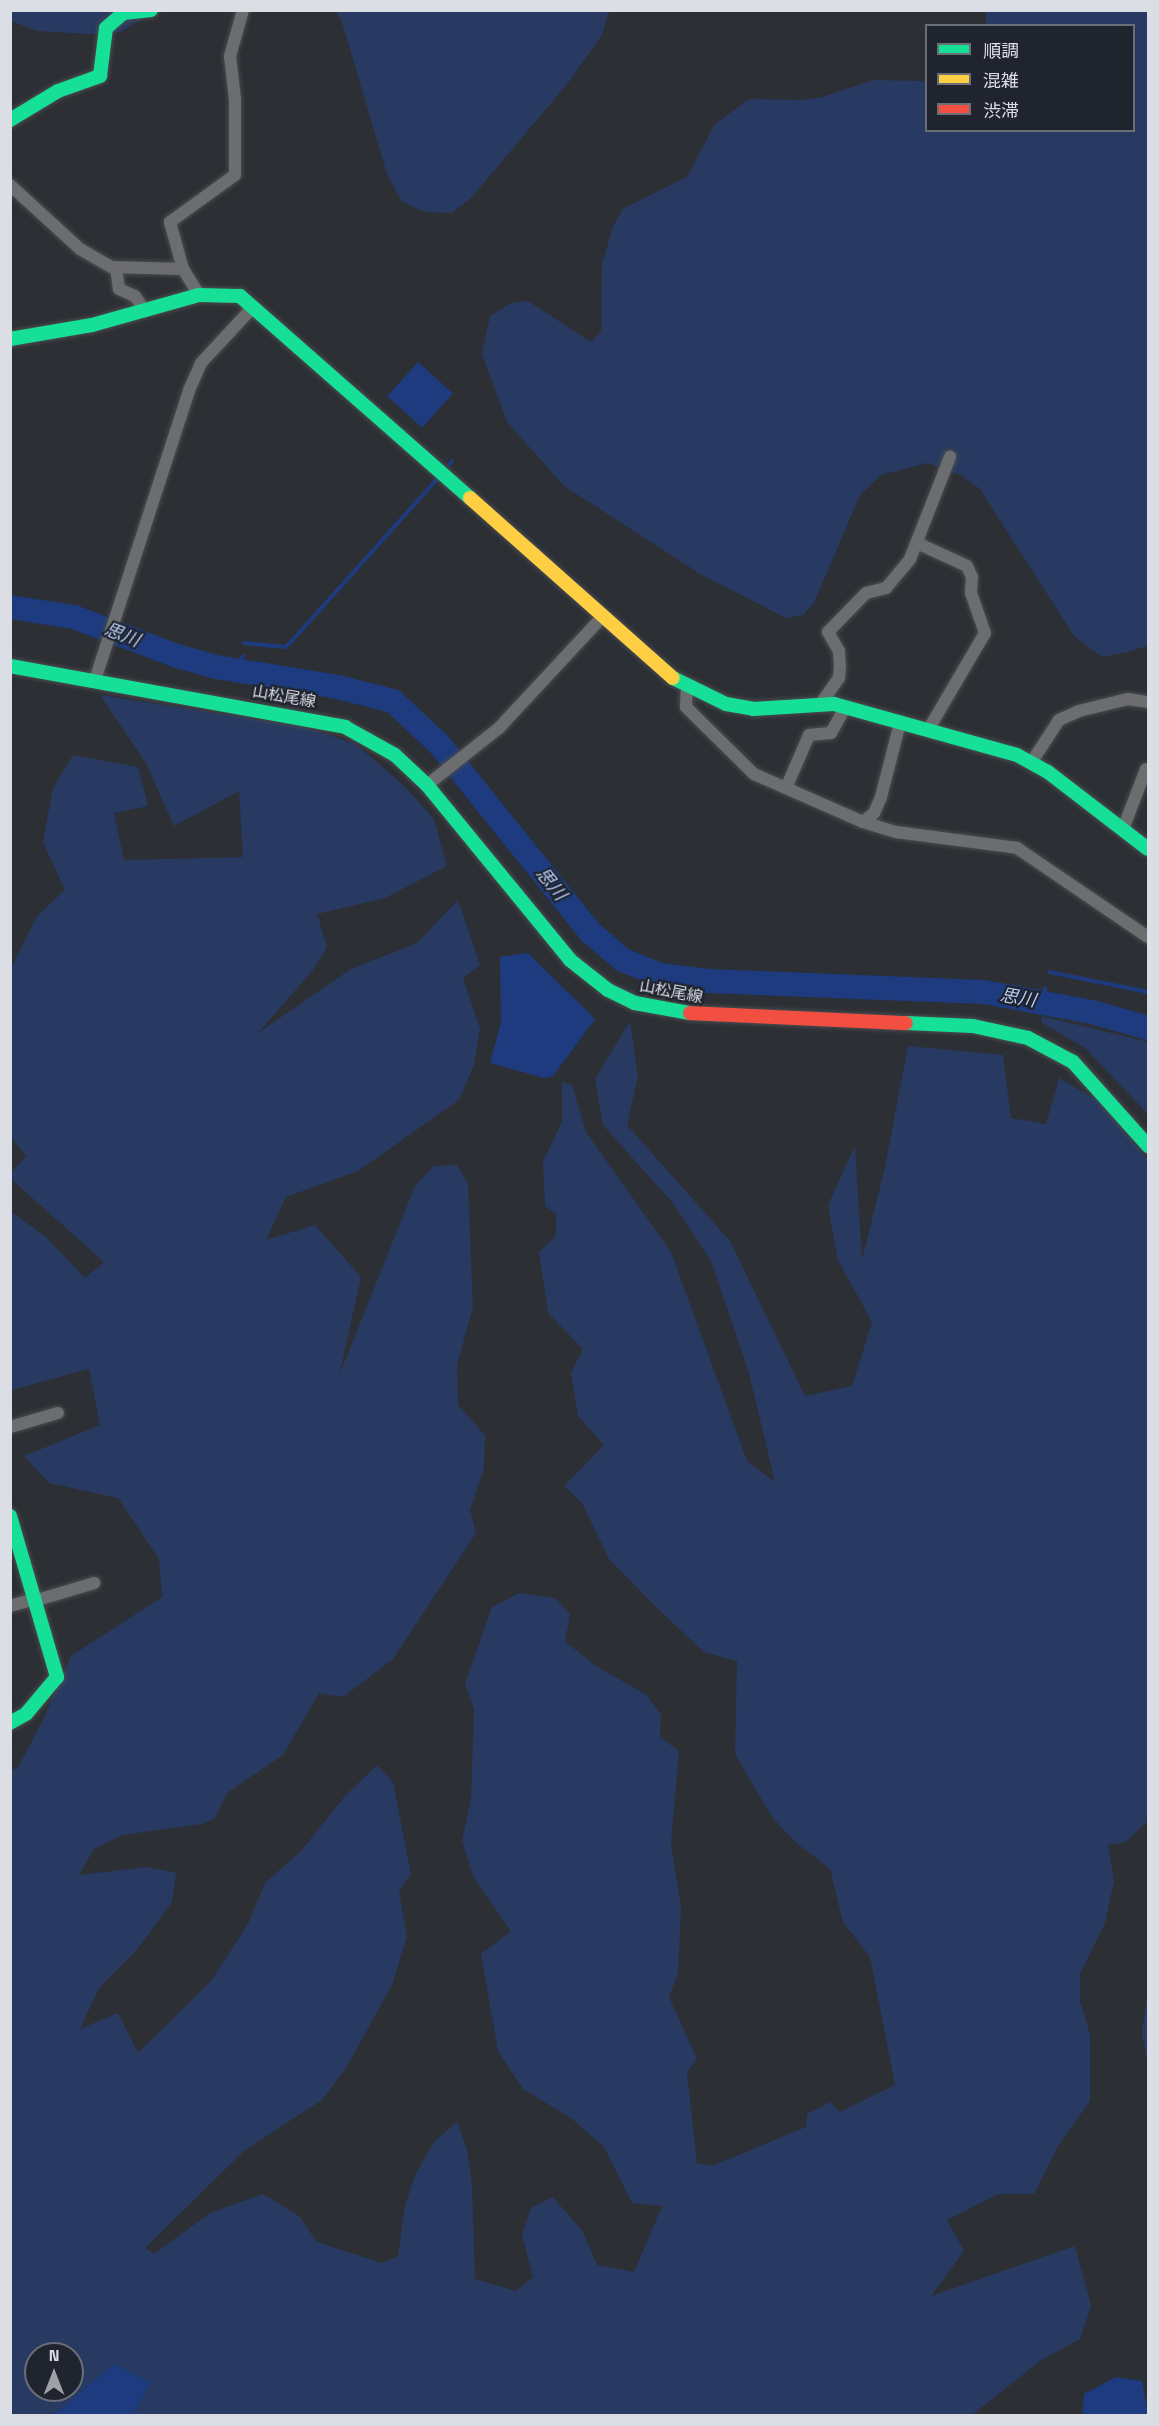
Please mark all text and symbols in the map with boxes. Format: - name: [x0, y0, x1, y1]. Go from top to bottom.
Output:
- legend: [925, 24, 1135, 132]
- text: 順調: [983, 39, 1019, 62]
- text: 混雑: [983, 69, 1019, 92]
- text: 渋滞: [983, 99, 1019, 122]
- water label: 思川: [101, 618, 143, 652]
- street label: 山松尾線: [251, 682, 317, 712]
- water label: 思川: [531, 863, 571, 905]
- street label: 山松尾線: [638, 976, 704, 1008]
- water label: 思川: [998, 984, 1038, 1012]
- north arrow: [24, 2342, 84, 2402]
- text: N: [49, 2345, 59, 2366]

